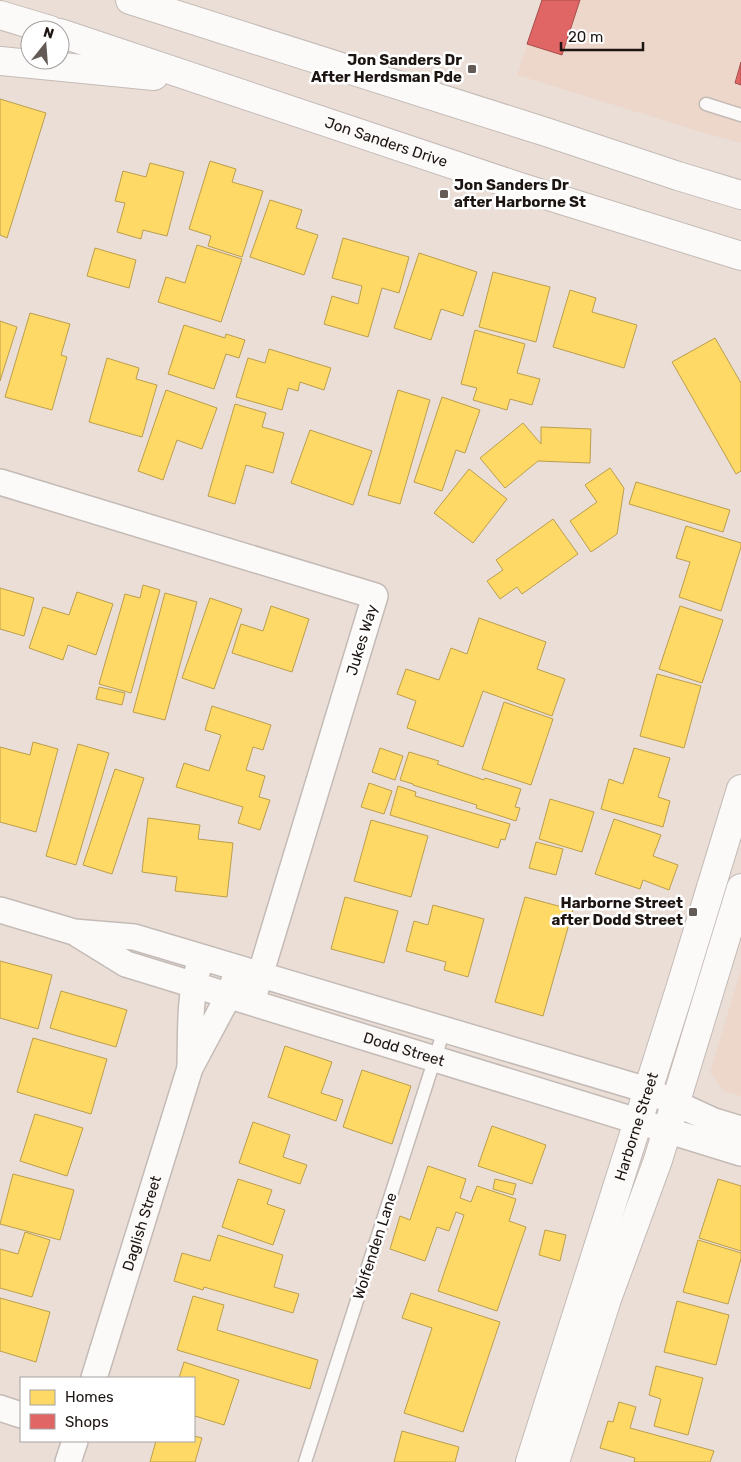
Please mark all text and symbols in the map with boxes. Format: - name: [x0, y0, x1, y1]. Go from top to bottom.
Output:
- north arrow: [20, 20, 70, 70]
- scale bar: [561, 20, 644, 52]
- text: N: [41, 23, 56, 43]
- text: 20 m: [568, 28, 603, 46]
- place label: Jon Sanders Dr After Herdsman Pde: [311, 51, 462, 86]
- marker: Jon Sanders Dr After Herdsman Pde: [466, 63, 478, 75]
- street label: Jon Sanders Drive: [323, 113, 450, 171]
- place label: Jon Sanders Dr after Harborne St: [454, 176, 586, 211]
- marker: Jon Sanders Dr after Harborne St: [438, 188, 450, 200]
- street label: Jukes Way: [343, 602, 381, 678]
- place label: Harborne Street after Dodd Street: [551, 894, 683, 929]
- marker: Harborne Street after Dodd Street: [687, 906, 699, 918]
- street label: Dodd Street: [361, 1028, 447, 1070]
- street label: Harborne Street: [611, 1070, 662, 1183]
- street label: Daglish Street: [119, 1173, 165, 1273]
- street label: Wolfenden Lane: [349, 1190, 401, 1302]
- legend: [20, 1377, 195, 1442]
- text: Homes: [65, 1388, 114, 1406]
- text: Shops: [65, 1413, 109, 1431]

